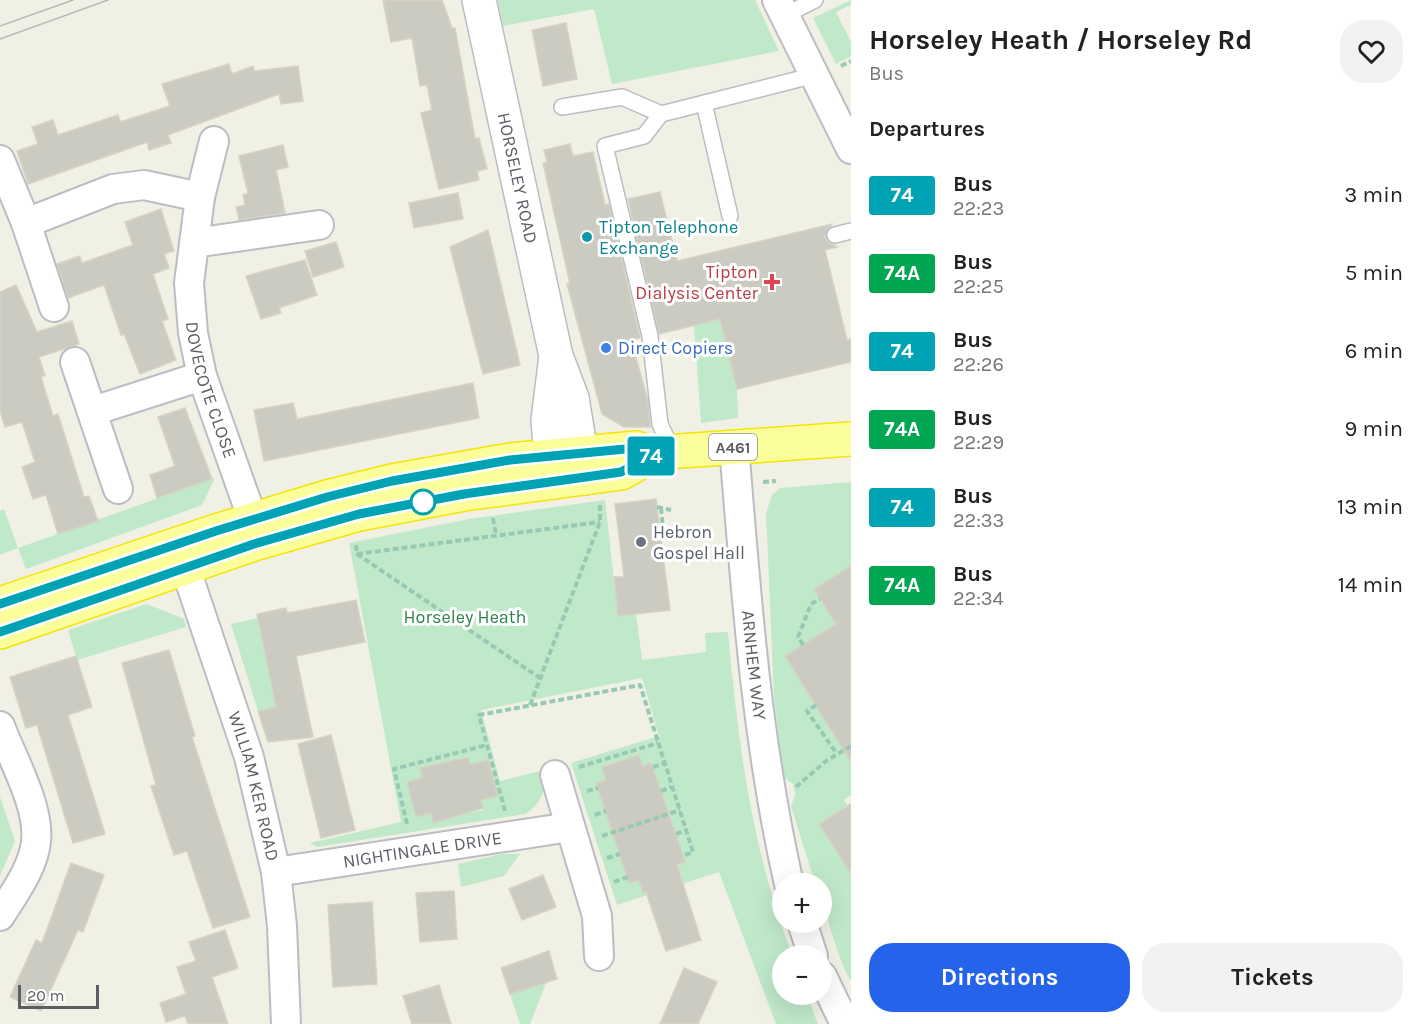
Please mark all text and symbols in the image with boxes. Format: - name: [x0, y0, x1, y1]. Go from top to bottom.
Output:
- button: heart: [1340, 20, 1403, 83]
- text: Horseley Heath / Horseley Rd: [869, 23, 1253, 56]
- text: Bus: [869, 62, 904, 85]
- street label: HORSELEY ROAD: [493, 110, 542, 245]
- text: Departures: [869, 116, 985, 142]
- text: Bus: [953, 171, 993, 197]
- text: 3 min: [1344, 182, 1403, 208]
- text: 74: [891, 183, 913, 207]
- text: 22:23: [953, 197, 1004, 220]
- place label: Tipton Telephone Exchange: [599, 216, 738, 259]
- marker: Tipton Telephone Exchange: [580, 230, 594, 244]
- text: Bus: [953, 249, 993, 275]
- text: 5 min: [1345, 260, 1403, 286]
- place label: Tipton Dialysis Center: [635, 261, 758, 304]
- text: 74A: [884, 261, 920, 285]
- marker: Tipton Dialysis Center: [763, 273, 781, 291]
- text: 22:25: [953, 275, 1004, 298]
- street label: DOVECOTE CLOSE: [181, 321, 241, 461]
- text: Bus: [953, 327, 993, 353]
- place label: Direct Copiers: [618, 337, 733, 359]
- text: 6 min: [1345, 338, 1403, 364]
- text: 74: [891, 339, 913, 363]
- marker: Direct Copiers: [599, 341, 613, 355]
- text: 22:26: [953, 353, 1004, 376]
- text: Bus: [953, 405, 993, 431]
- text: 9 min: [1345, 416, 1403, 442]
- text: 74A: [884, 417, 920, 441]
- text: 22:29: [953, 431, 1004, 454]
- road number: A461: [709, 434, 757, 460]
- line badge: 74: [624, 436, 678, 476]
- text: 74: [640, 444, 662, 468]
- text: Bus: [953, 483, 993, 509]
- unlabelled marker: [410, 489, 436, 515]
- text: 13 min: [1337, 494, 1403, 520]
- text: 74: [891, 495, 913, 519]
- text: 22:33: [953, 509, 1004, 532]
- place label: Hebron Gospel Hall: [653, 521, 745, 564]
- marker: Hebron Gospel Hall: [634, 535, 648, 549]
- text: Bus: [953, 561, 993, 587]
- text: 14 min: [1338, 572, 1403, 598]
- text: 74A: [884, 573, 920, 597]
- text: 22:34: [953, 587, 1004, 610]
- park label: Horseley Heath: [404, 606, 526, 628]
- street label: ARNHEM WAY: [737, 609, 771, 722]
- street label: WILLIAM KER ROAD: [223, 708, 284, 863]
- street label: NIGHTINGALE DRIVE: [341, 827, 503, 873]
- map controls: [772, 873, 832, 1005]
- button: +: [772, 873, 832, 933]
- button: Directions: [869, 943, 1130, 1012]
- button: Tickets: [1142, 943, 1403, 1012]
- button: −: [772, 945, 832, 1005]
- scale bar: [18, 982, 99, 1010]
- text: 20 m: [27, 986, 65, 1005]

